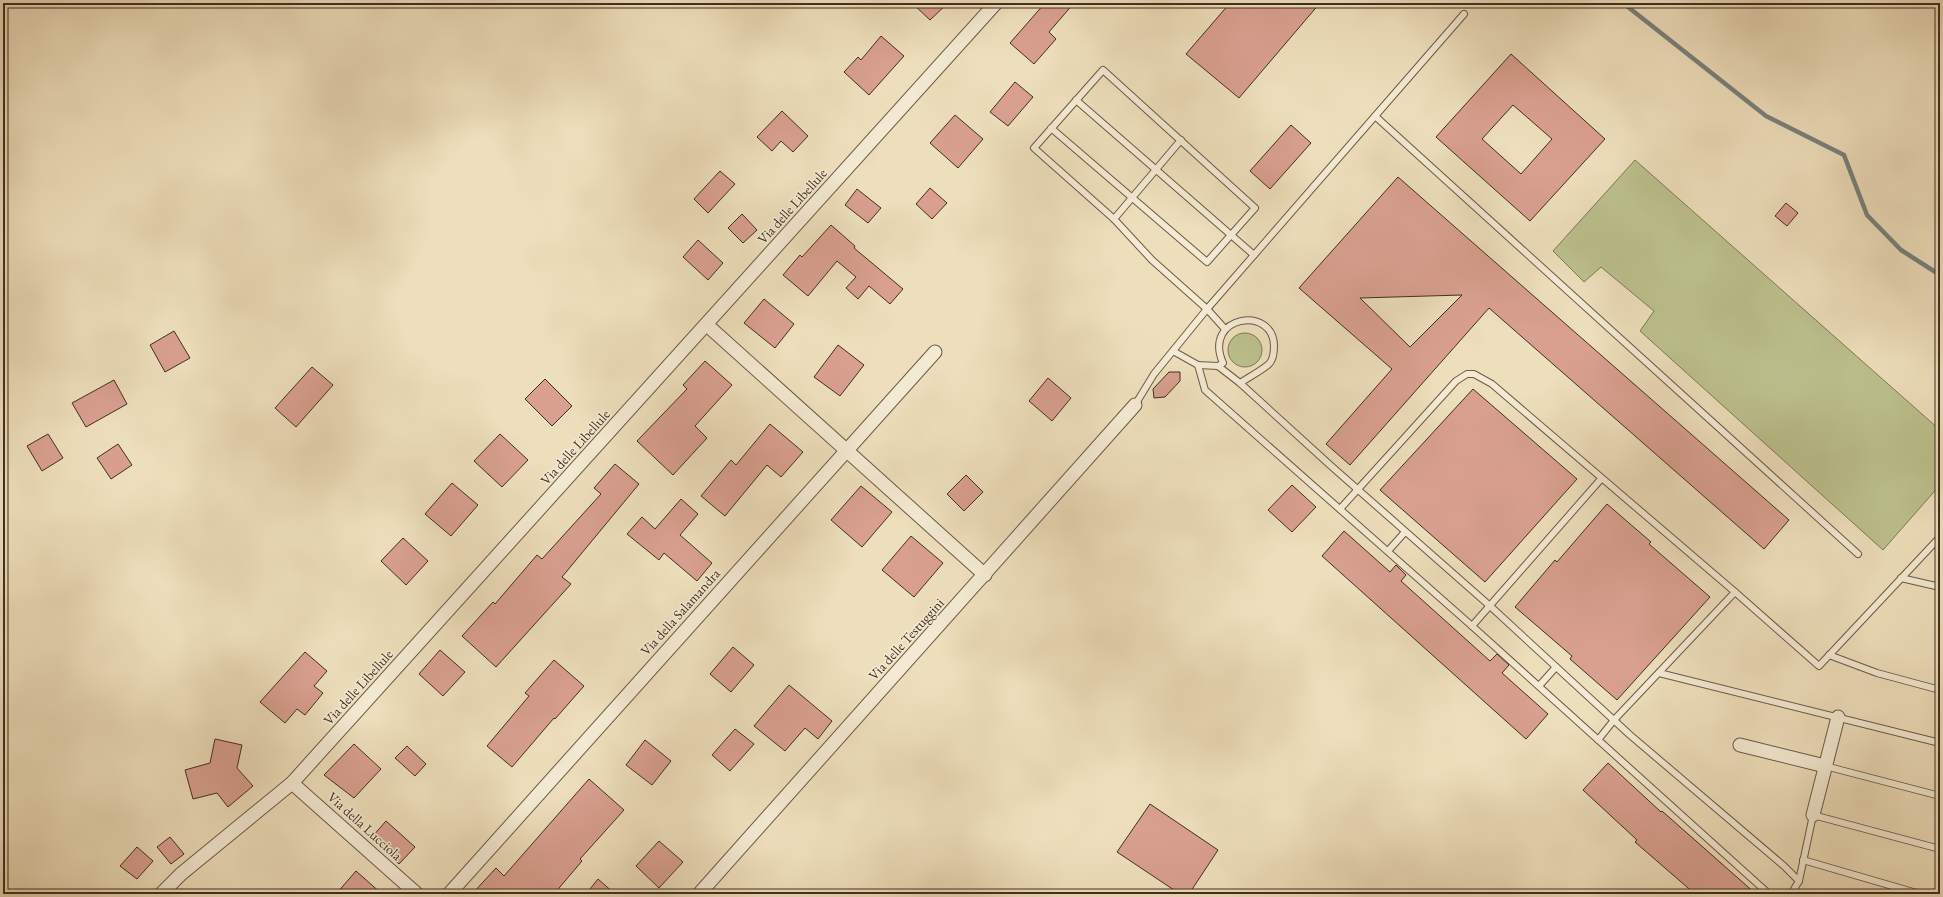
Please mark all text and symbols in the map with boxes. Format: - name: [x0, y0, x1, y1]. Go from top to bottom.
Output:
- street label: Via delle Libellule: [753, 164, 831, 248]
- street label: Via delle Libellule: [536, 405, 614, 489]
- street label: Via della Salamandra: [636, 564, 724, 659]
- street label: Via delle Testuggini: [864, 594, 948, 684]
- street label: Via delle Libellule: [319, 645, 397, 729]
- street label: Via della Lucciola: [324, 788, 406, 865]

